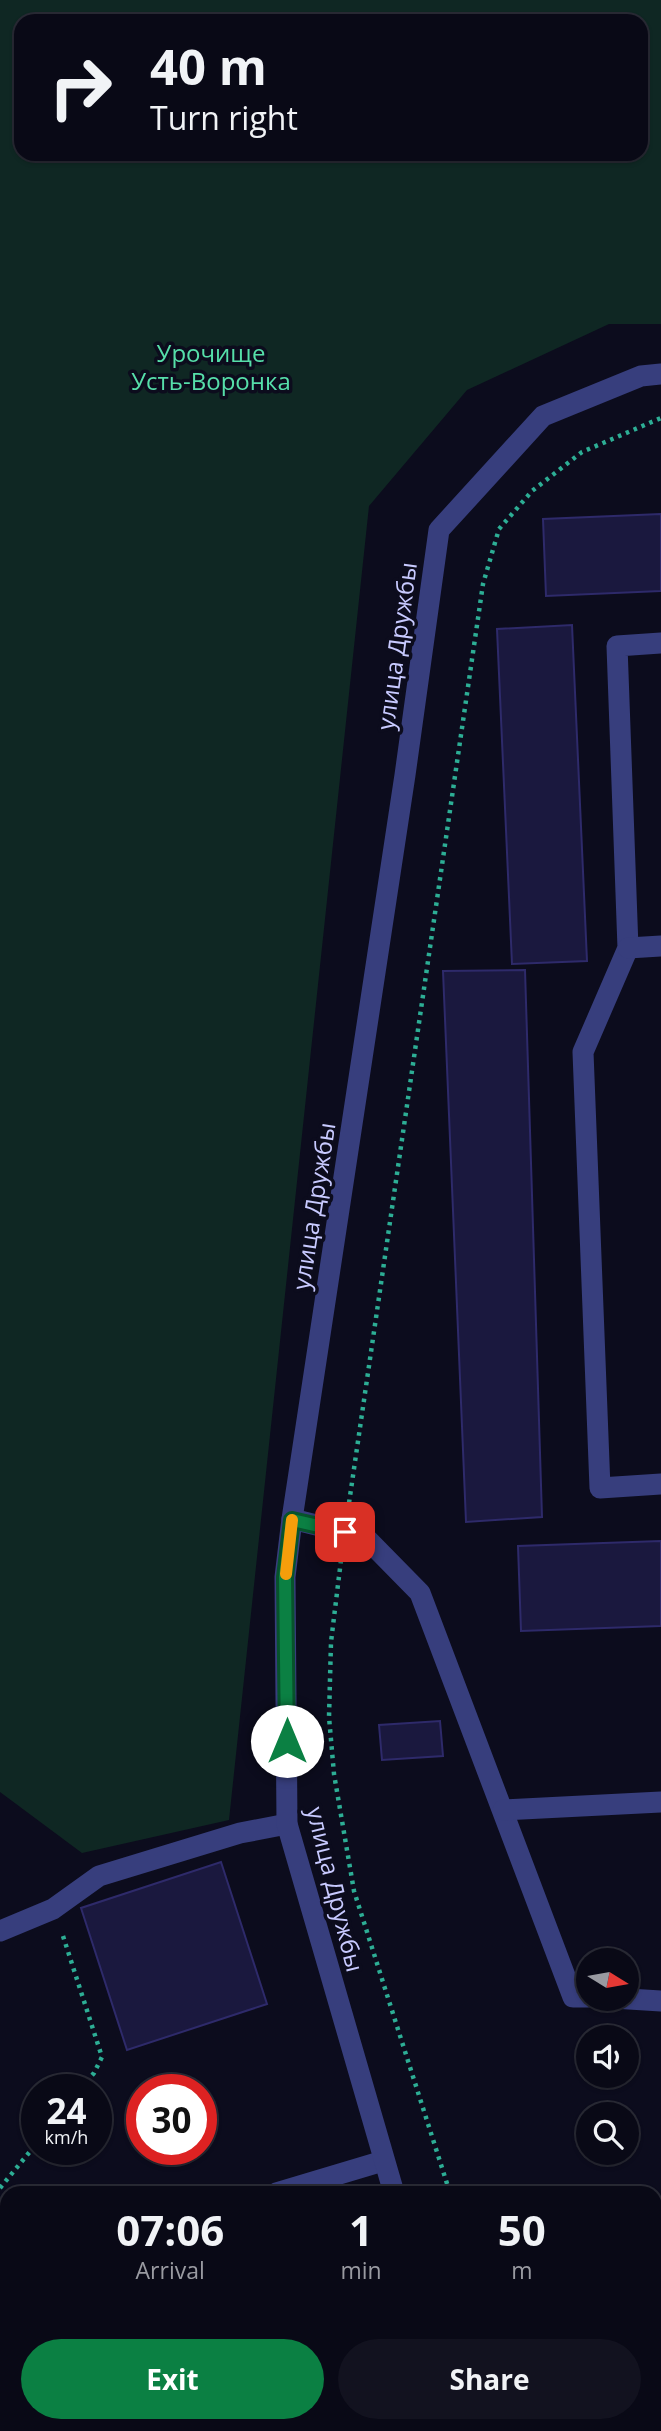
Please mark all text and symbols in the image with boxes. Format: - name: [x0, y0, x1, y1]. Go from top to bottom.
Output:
- text: 40 m: [150, 33, 267, 99]
- icon: right: [35, 42, 126, 133]
- text: Turn right: [150, 96, 298, 139]
- park label: Урочище Усть-Воронка: [131, 336, 291, 397]
- street label: улица Дружбы: [368, 560, 424, 732]
- street label: улица Дружбы: [283, 1120, 343, 1292]
- pin: [315, 1502, 375, 1562]
- icon: arrive: [326, 1513, 364, 1551]
- position arrow: [250, 1704, 324, 1778]
- street label: улица Дружбы: [300, 1803, 372, 1975]
- north arrow: [576, 1948, 639, 2011]
- map controls: [576, 1948, 639, 2165]
- button: sound: [576, 2025, 639, 2088]
- speed limit sign: 30: [126, 2074, 217, 2165]
- text: 24: [46, 2087, 87, 2134]
- button: search: [576, 2102, 639, 2165]
- text: km/h: [45, 2125, 88, 2149]
- text: 07:06: [116, 2201, 224, 2258]
- text: 1: [349, 2201, 373, 2258]
- text: 50: [498, 2201, 546, 2258]
- text: Arrival: [136, 2254, 205, 2286]
- text: min: [340, 2254, 382, 2286]
- text: m: [511, 2254, 532, 2286]
- button: Exit: [21, 2339, 324, 2419]
- button: Share: [338, 2339, 641, 2419]

